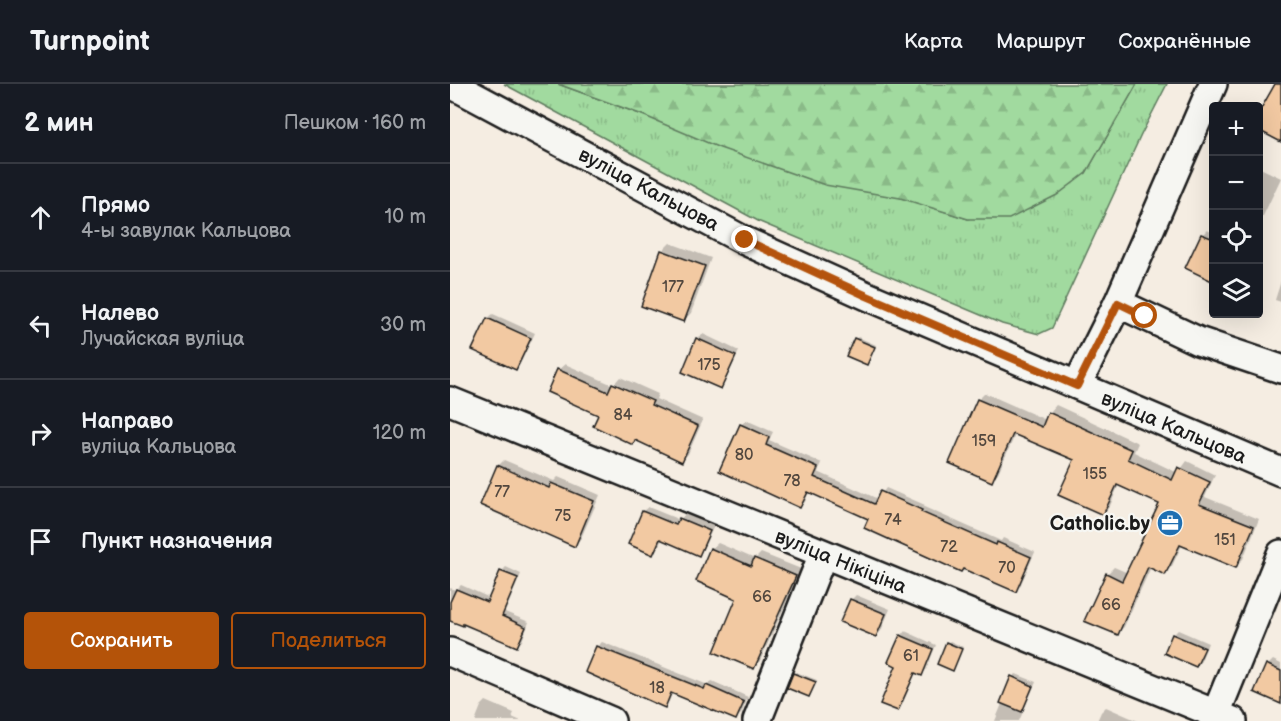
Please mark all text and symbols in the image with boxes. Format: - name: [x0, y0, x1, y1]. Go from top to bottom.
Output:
- text: Turnpoint: [30, 25, 150, 58]
- text: Карта: [904, 29, 963, 54]
- text: Маршрут: [996, 29, 1085, 54]
- text: Сохранённые: [1118, 29, 1251, 54]
- map controls: [1209, 102, 1263, 318]
- button: +: [1209, 102, 1263, 156]
- text: 2 мин: [24, 108, 94, 139]
- text: Пешком · 160 m: [284, 111, 426, 135]
- street label: вуліца Кальцова: [574, 143, 723, 237]
- button: −: [1209, 156, 1263, 210]
- text: Прямо: [81, 192, 150, 219]
- icon: ahead: [24, 201, 57, 234]
- text: 10 m: [385, 205, 426, 229]
- button: locate: [1209, 210, 1263, 264]
- text: 4-ы завулак Кальцова: [81, 219, 291, 243]
- route end: [731, 226, 757, 252]
- button: layers: [1209, 264, 1263, 318]
- house number: 177: [662, 278, 684, 297]
- text: Налево: [81, 300, 159, 327]
- route start: [1131, 302, 1157, 328]
- icon: left: [24, 309, 57, 342]
- text: 30 m: [380, 313, 426, 337]
- text: Лучайская вуліца: [81, 327, 245, 351]
- house number: 175: [697, 356, 721, 375]
- street label: вуліца Кальцова: [1097, 387, 1250, 469]
- house number: 84: [613, 406, 633, 425]
- text: Направо: [81, 408, 173, 435]
- icon: right: [24, 417, 57, 450]
- text: 120 m: [373, 421, 426, 445]
- house number: 159: [972, 432, 996, 451]
- text: вуліца Кальцова: [81, 435, 236, 459]
- house number: 80: [735, 446, 753, 465]
- house number: 155: [1083, 465, 1107, 484]
- house number: 78: [783, 472, 801, 491]
- house number: 77: [494, 483, 510, 502]
- house number: 75: [554, 507, 572, 526]
- office icon: Catholic.by: [1155, 508, 1185, 538]
- house number: 74: [884, 511, 902, 530]
- place label: Catholic.by: [1050, 512, 1151, 536]
- icon: arrive: [24, 525, 57, 558]
- street label: вуліца Нікіціна: [771, 525, 910, 599]
- text: Пункт назначения: [81, 528, 273, 555]
- house number: 151: [1214, 531, 1236, 550]
- house number: 72: [940, 538, 958, 557]
- house number: 70: [998, 559, 1016, 578]
- house number: 66: [752, 588, 772, 607]
- house number: 66: [1101, 596, 1121, 615]
- button: Сохранить: [24, 612, 219, 669]
- button: Поделиться: [231, 612, 426, 669]
- house number: 61: [903, 647, 919, 666]
- house number: 18: [649, 679, 665, 698]

